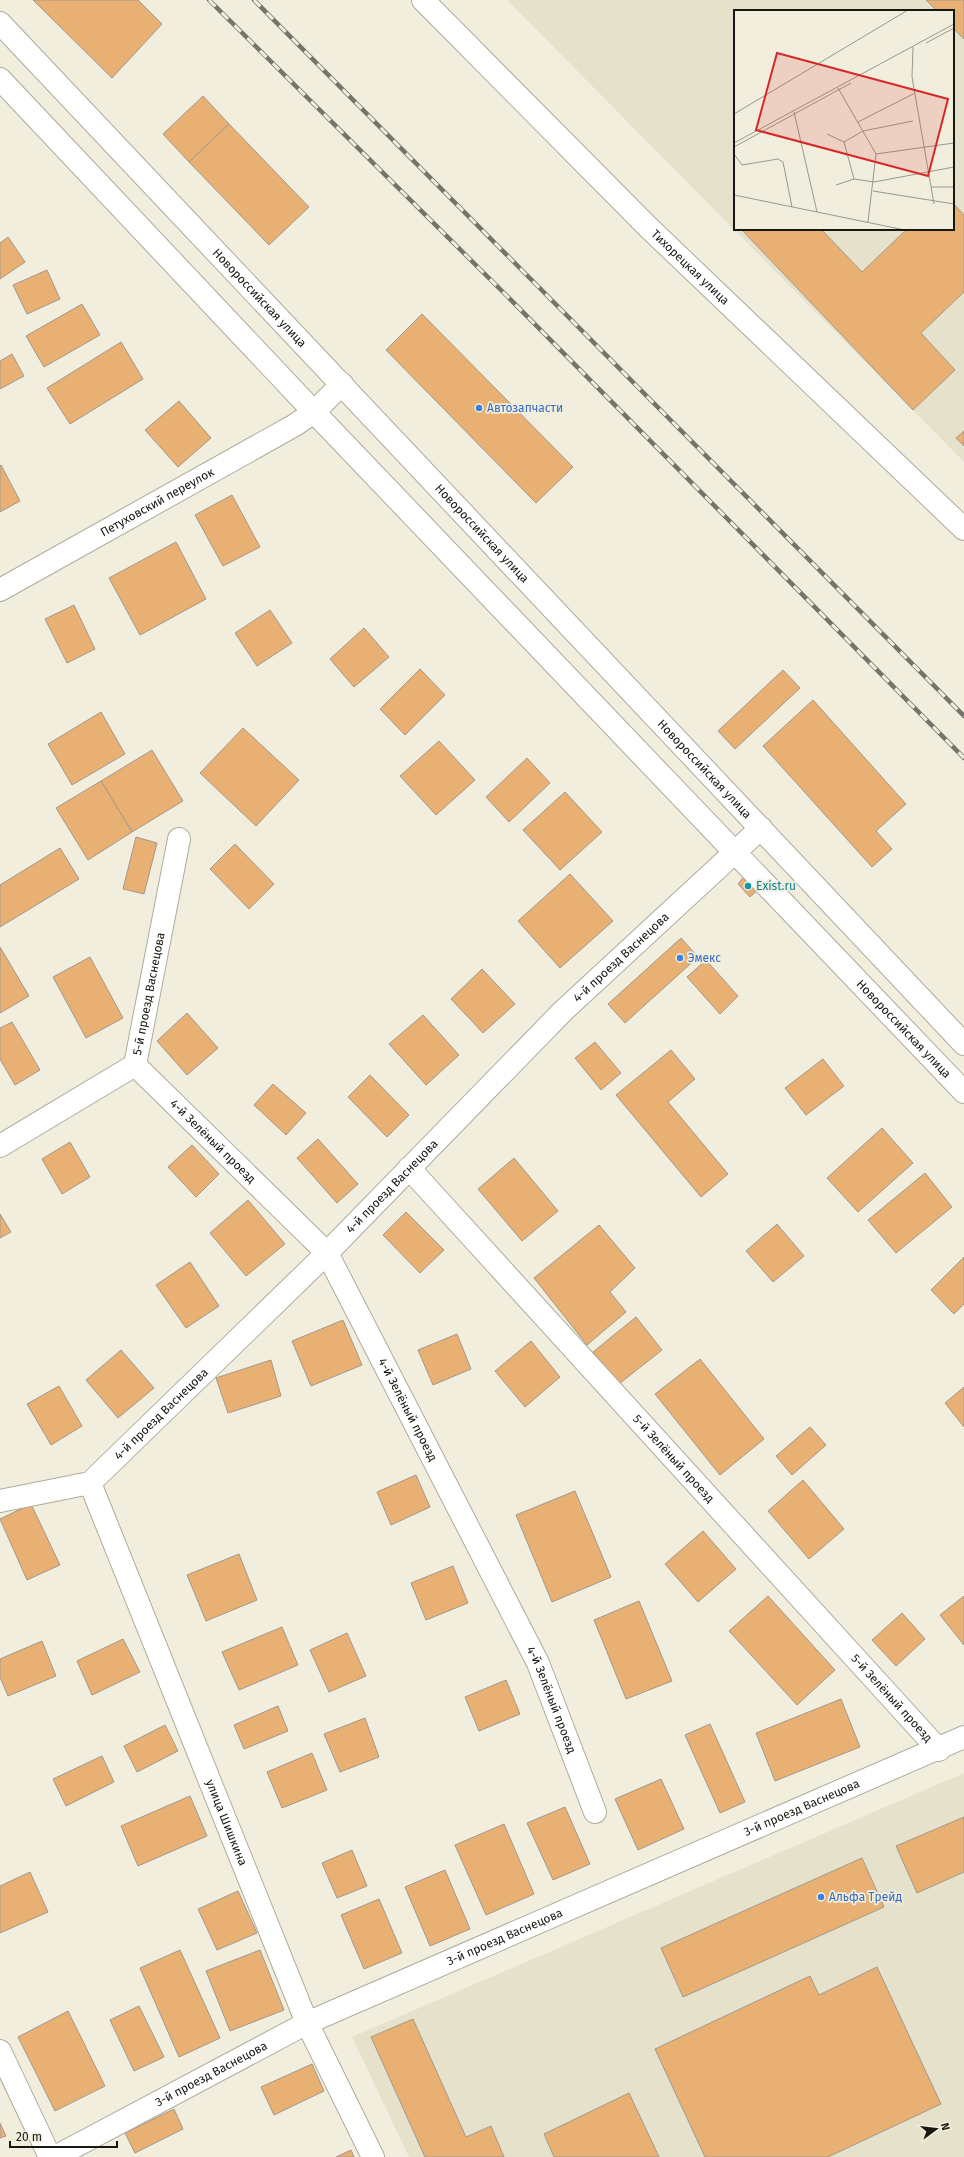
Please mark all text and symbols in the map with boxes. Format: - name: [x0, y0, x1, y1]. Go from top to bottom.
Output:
- inset map: [734, 10, 954, 230]
- street label: Тихорецкая улица: [648, 227, 732, 308]
- street label: Новороссийская улица: [210, 246, 309, 350]
- place label: Автозапчасти: [487, 401, 563, 415]
- marker: Автозапчасти: [474, 403, 484, 413]
- street label: Петуховский переулок: [98, 464, 217, 539]
- street label: Новороссийская улица: [432, 481, 532, 586]
- street label: Новороссийская улица: [655, 717, 754, 821]
- place label: Exist.ru: [756, 879, 796, 893]
- marker: Exist.ru: [743, 881, 753, 891]
- street label: 4-й проезд Васнецова: [570, 910, 672, 1005]
- street label: 5-й проезд Васнецова: [130, 931, 168, 1056]
- place label: Эмекс: [688, 951, 721, 965]
- marker: Эмекс: [675, 953, 685, 963]
- street label: Новороссийская улица: [854, 977, 954, 1081]
- street label: 4-й Зелёный проезд: [167, 1096, 259, 1186]
- street label: 4-й проезд Васнецова: [343, 1137, 441, 1236]
- street label: 4-й Зелёный проезд: [375, 1356, 440, 1464]
- street label: 4-й проезд Васнецова: [111, 1365, 211, 1463]
- street label: 5-й Зелёный проезд: [630, 1412, 717, 1506]
- street label: 4-й Зелёный проезд: [524, 1644, 579, 1756]
- street label: 5-й Зелёный проезд: [848, 1651, 935, 1745]
- street label: 3-й проезд Васнецова: [742, 1776, 862, 1839]
- street label: улица Шишкина: [203, 1777, 250, 1868]
- place label: Альфа Трейд: [829, 1890, 902, 1904]
- marker: Альфа Трейд: [816, 1892, 826, 1902]
- street label: 3-й проезд Васнецова: [445, 1906, 565, 1968]
- street label: 3-й проезд Васнецова: [153, 2038, 270, 2109]
- north arrow: [916, 2109, 956, 2149]
- text: N: [938, 2121, 952, 2132]
- scale bar: [10, 2123, 117, 2149]
- text: 20 m: [16, 2130, 42, 2144]

